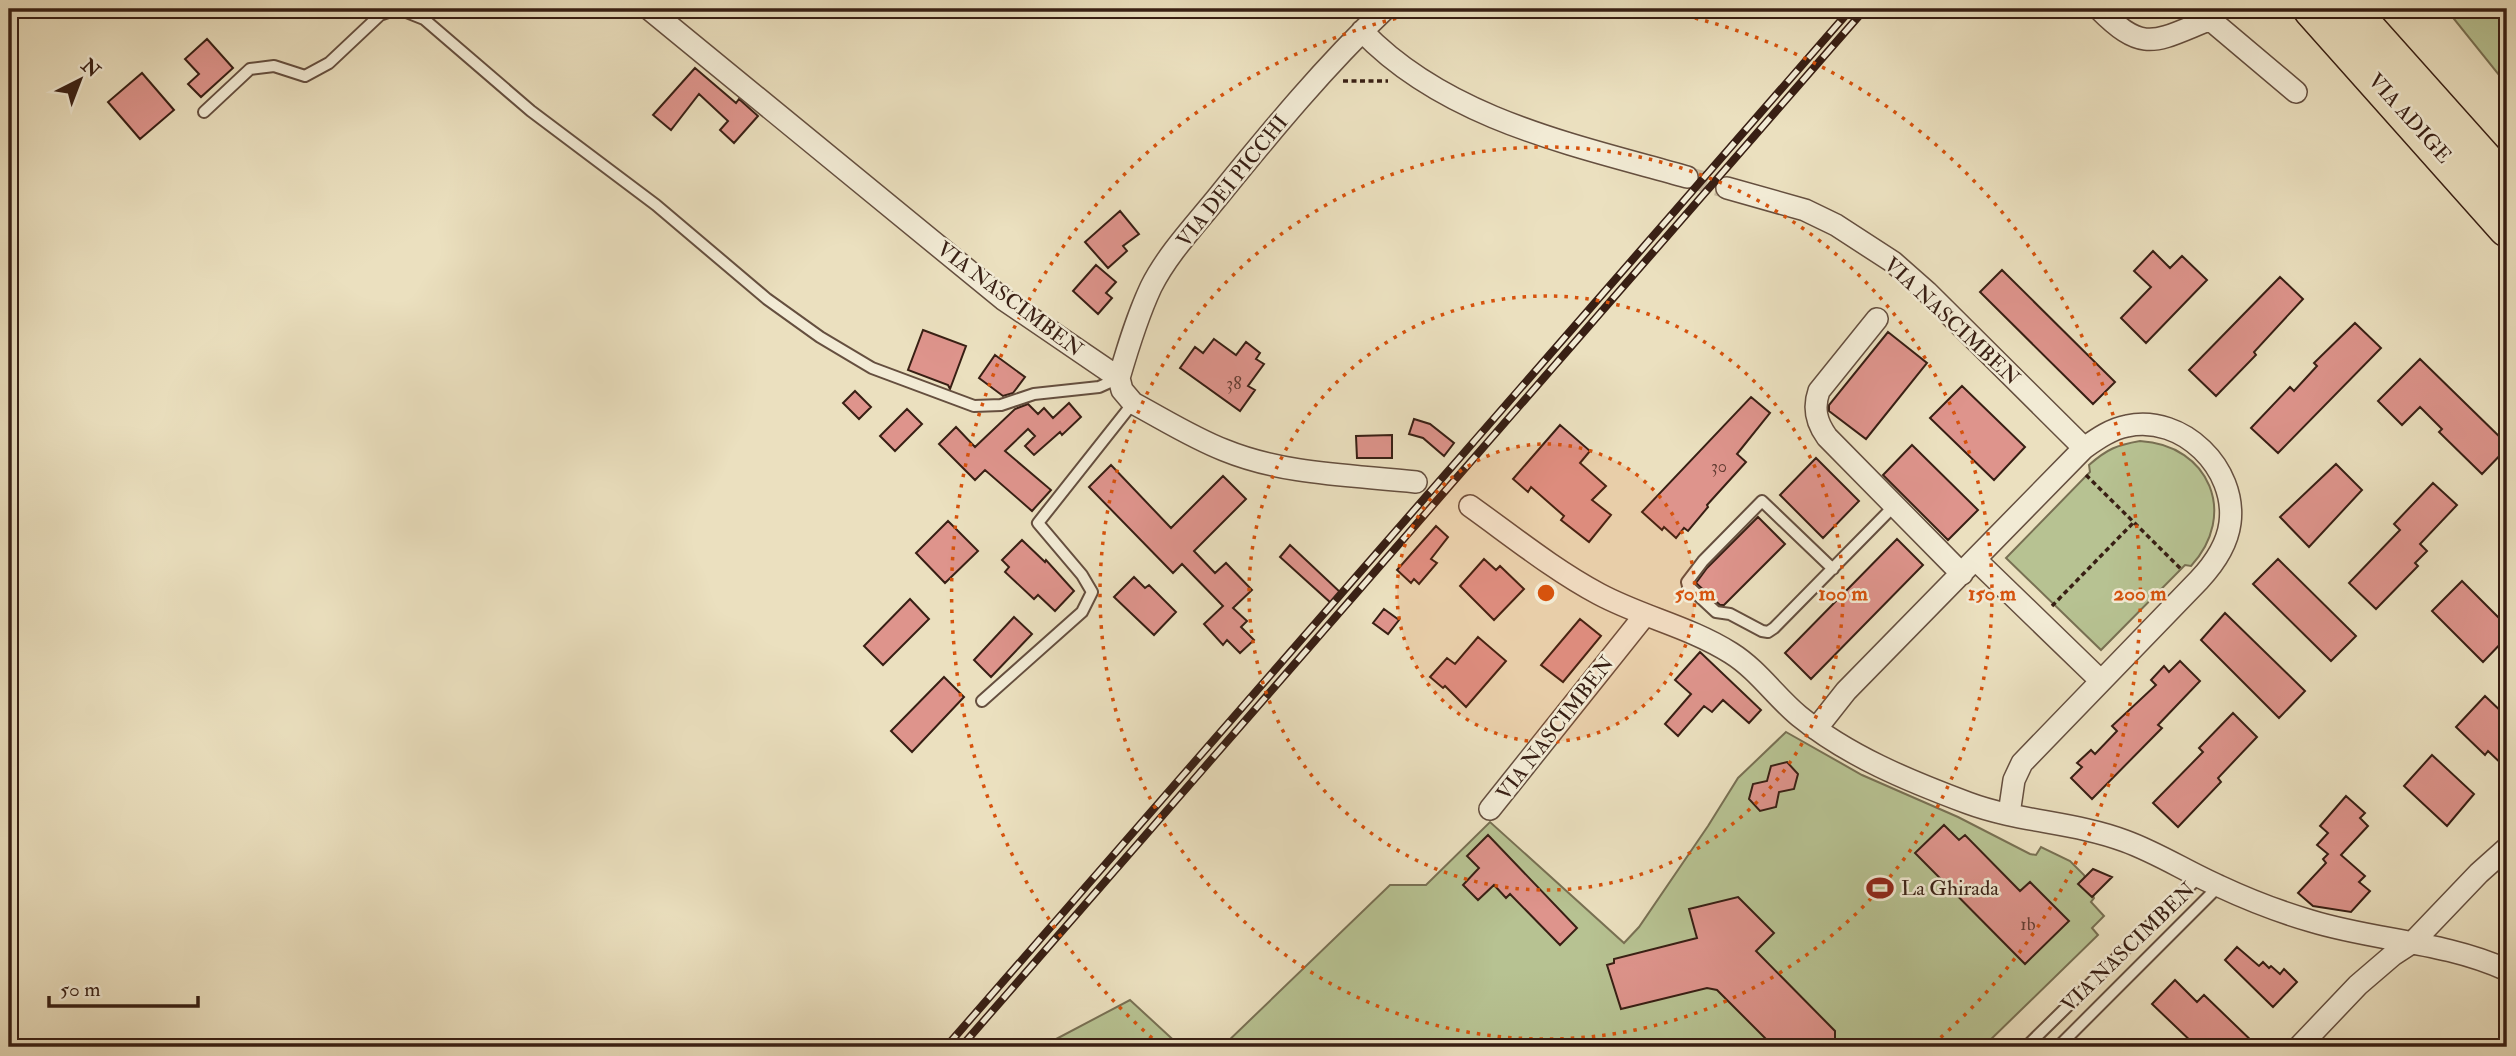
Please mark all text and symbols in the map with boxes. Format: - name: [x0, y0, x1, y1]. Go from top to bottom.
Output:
- north arrow: [46, 46, 116, 116]
- text: N: [76, 53, 106, 83]
- street label: VIA ADIGE: [2362, 68, 2457, 169]
- street label: VIA DEI PICCHI: [1171, 109, 1294, 253]
- street label: VIA NASCIMBEN: [931, 236, 1088, 363]
- street label: VIA NASCIMBEN: [1878, 251, 2025, 391]
- house number: 38: [1226, 372, 1242, 395]
- house number: 30: [1711, 455, 1727, 478]
- text: 50 m: [1675, 580, 1716, 607]
- text: 100 m: [1818, 580, 1869, 607]
- text: 150 m: [1968, 580, 2017, 607]
- text: 200 m: [2114, 580, 2167, 607]
- centre of rings: [1534, 581, 1558, 605]
- street label: VIA NASCIMBEN: [1491, 650, 1620, 806]
- sports icon: La Ghirada: [1865, 873, 1895, 903]
- place label: La Ghirada: [1901, 875, 1999, 902]
- street label: VIA NASCIMBEN: [2056, 876, 2201, 1018]
- house number: 1b: [2020, 913, 2036, 936]
- scale bar: [49, 965, 198, 1009]
- text: 50 m: [60, 976, 101, 1003]

